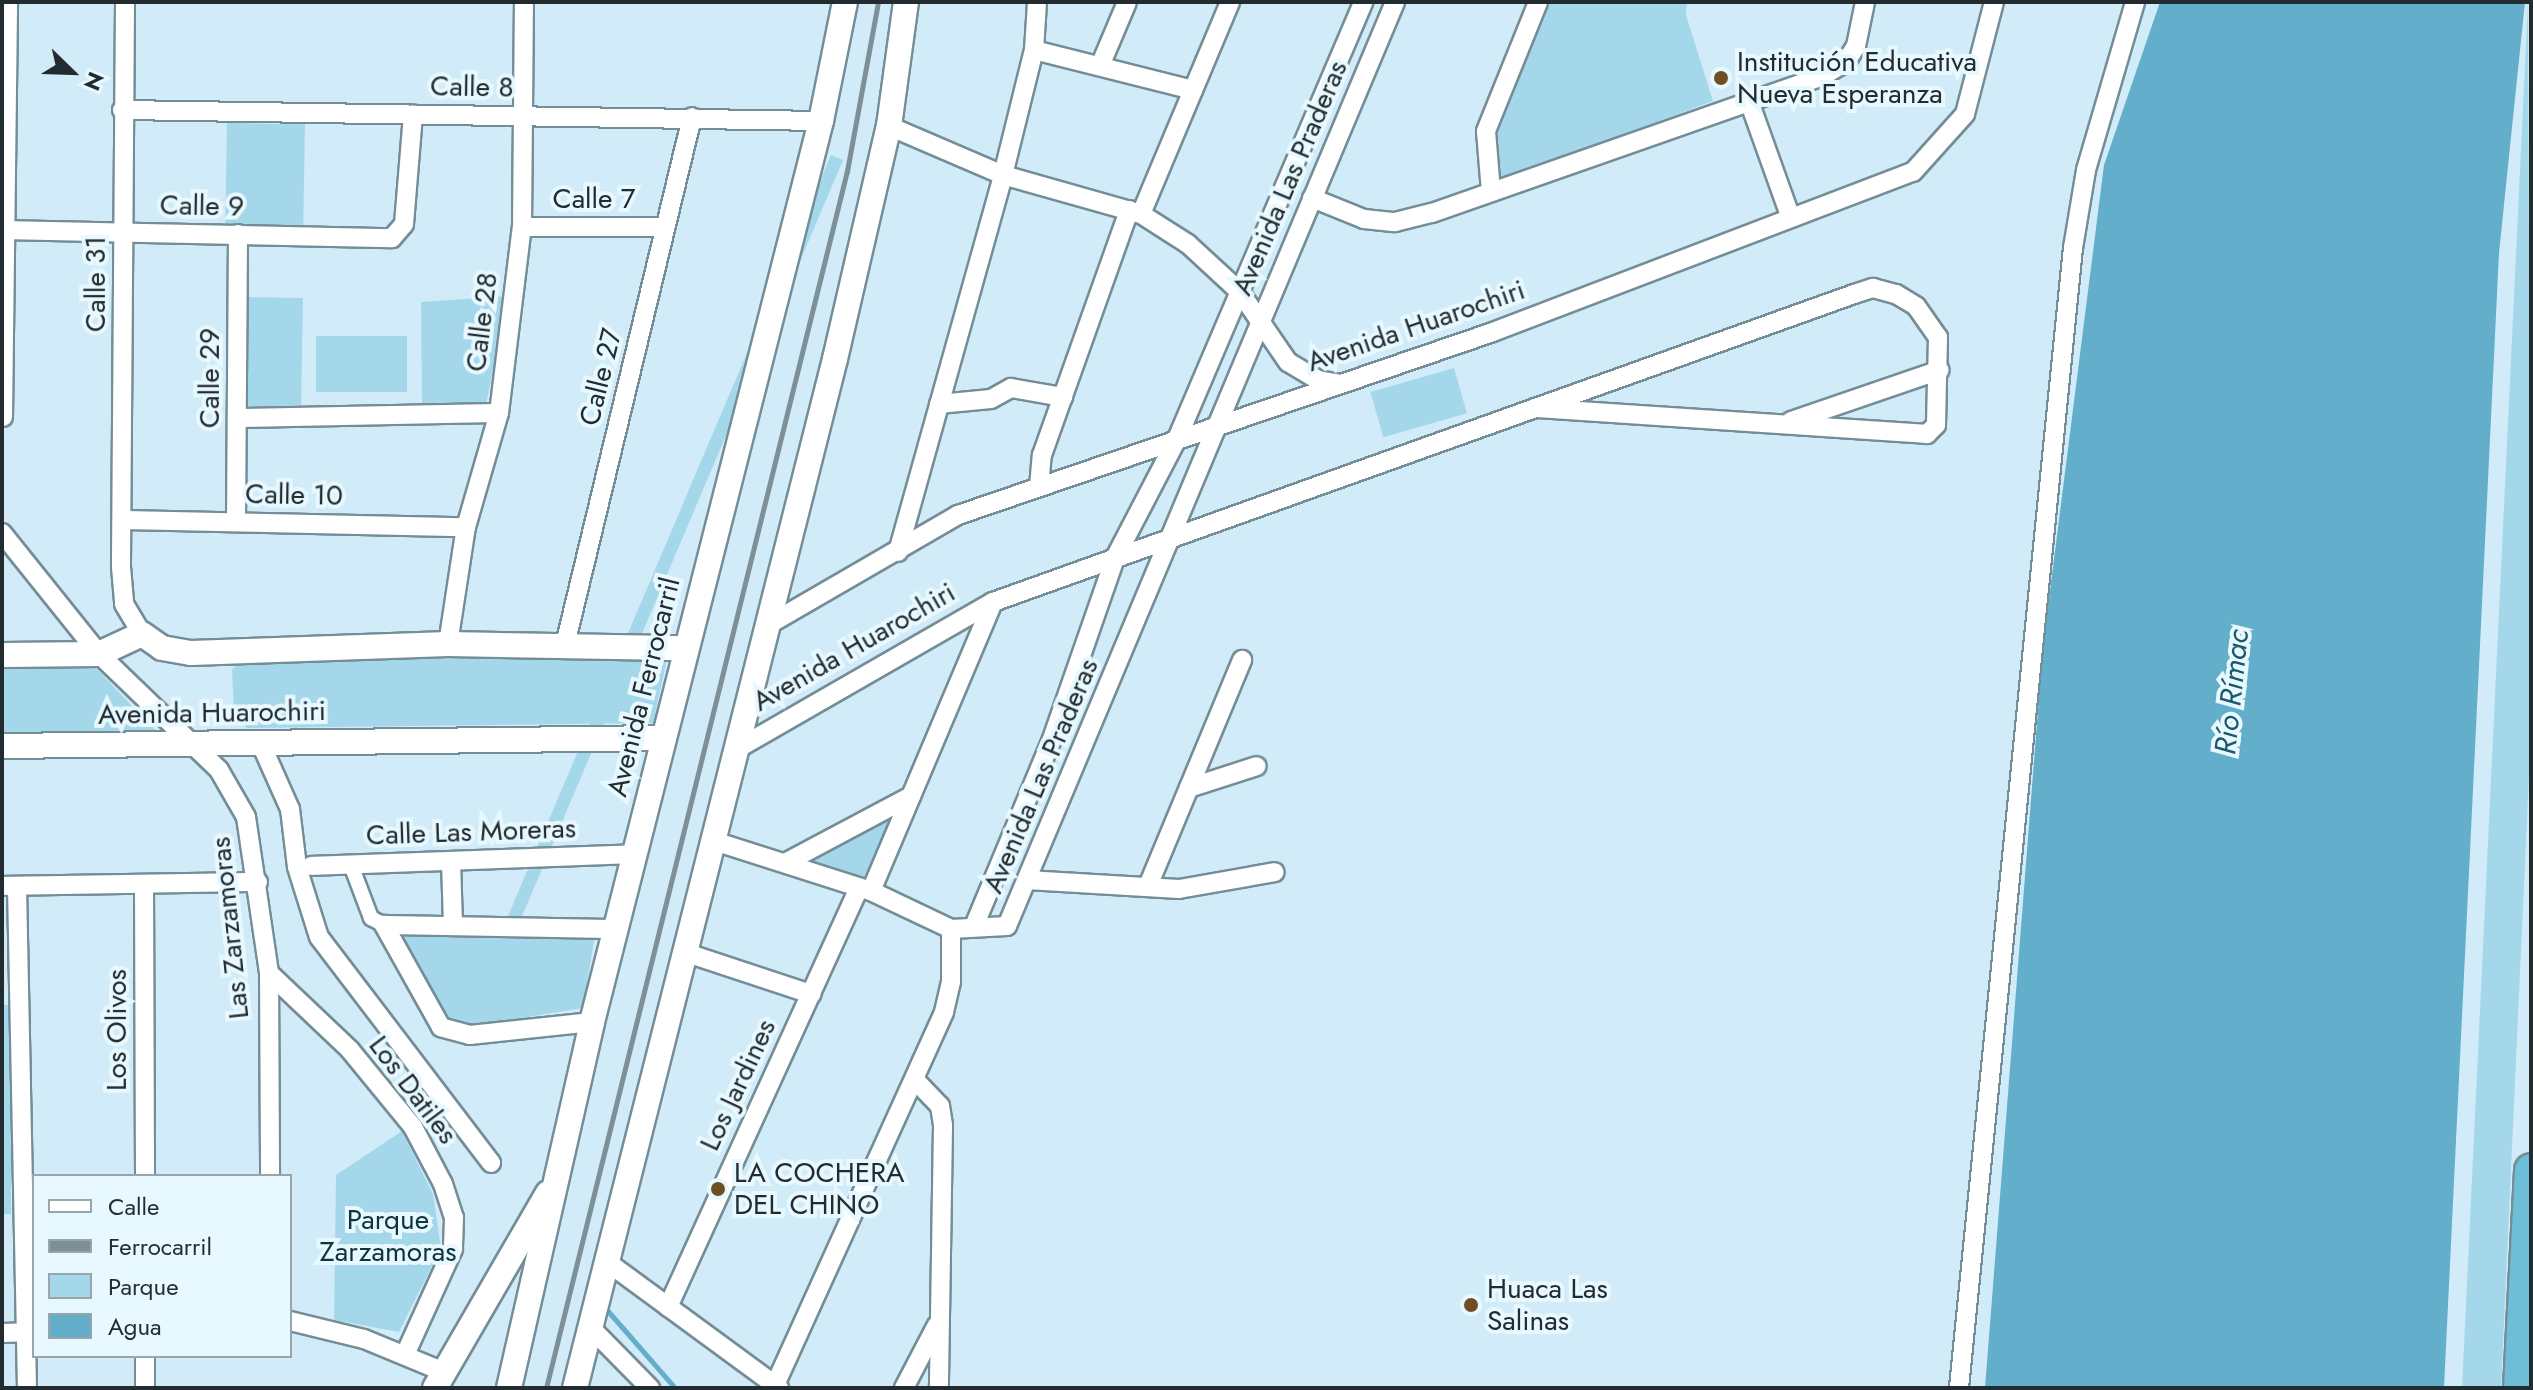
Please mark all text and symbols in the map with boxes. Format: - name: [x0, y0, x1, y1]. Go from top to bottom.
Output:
- north arrow: [32, 32, 112, 112]
- place label: Institución Educativa Nueva Esperanza: [1737, 45, 1977, 111]
- street label: Avenida Las Praderas: [1225, 56, 1355, 300]
- text: N: [76, 67, 112, 96]
- street label: Calle 8: [430, 69, 514, 105]
- marker: Institución Educativa Nueva Esperanza: [1712, 69, 1730, 87]
- street label: Calle 7: [552, 182, 636, 216]
- street label: Calle 9: [159, 188, 245, 224]
- street label: Calle 31: [79, 236, 113, 332]
- street label: Calle 28: [459, 271, 505, 373]
- street label: Avenida Huarochiri: [1303, 273, 1529, 379]
- street label: Calle 27: [573, 325, 629, 429]
- street label: Calle 29: [193, 328, 227, 428]
- street label: Calle 10: [245, 477, 343, 513]
- street label: Avenida Ferrocarril: [601, 574, 687, 800]
- street label: Avenida Huarochiri: [747, 575, 961, 719]
- water label: Río Rímac: [2208, 628, 2256, 756]
- street label: Avenida Las Praderas: [976, 654, 1106, 898]
- street label: Avenida Huarochiri: [98, 694, 326, 732]
- street label: Calle Las Moreras: [365, 812, 577, 852]
- street label: Las Zarzamoras: [204, 835, 256, 1021]
- street label: Los Olivos: [100, 969, 134, 1091]
- street label: Los Jardines: [693, 1014, 783, 1156]
- street label: Los Datiles: [362, 1029, 464, 1151]
- place label: LA COCHERA DEL CHINO: [734, 1156, 904, 1222]
- legend: [32, 1174, 292, 1358]
- marker: LA COCHERA DEL CHINO: [709, 1180, 727, 1198]
- text: Calle: [108, 1189, 159, 1224]
- park label: Parque Zarzamoras: [319, 1203, 457, 1269]
- text: Ferrocarril: [108, 1229, 212, 1264]
- text: Parque: [108, 1269, 179, 1304]
- place label: Huaca Las Salinas: [1487, 1272, 1608, 1338]
- marker: Huaca Las Salinas: [1462, 1296, 1480, 1314]
- text: Agua: [108, 1309, 162, 1344]

